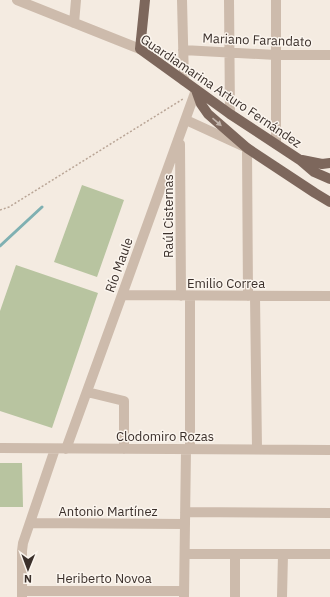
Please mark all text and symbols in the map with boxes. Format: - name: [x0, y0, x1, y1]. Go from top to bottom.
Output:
- street label: Mariano Farandato: [202, 30, 312, 50]
- street label: Guardiamarina Arturo Fernández: [137, 31, 305, 151]
- one-way arrow: [212, 118, 222, 127]
- street label: Raúl Cisternas: [160, 174, 177, 258]
- street label: Río Maule: [101, 235, 137, 295]
- street label: Emilio Correa: [187, 275, 265, 292]
- street label: Clodomiro Rozas: [116, 428, 214, 445]
- street label: Antonio Martínez: [58, 503, 158, 520]
- north arrow: [8, 549, 48, 589]
- street label: Heriberto Novoa: [56, 570, 152, 587]
- text: N: [24, 572, 32, 586]

